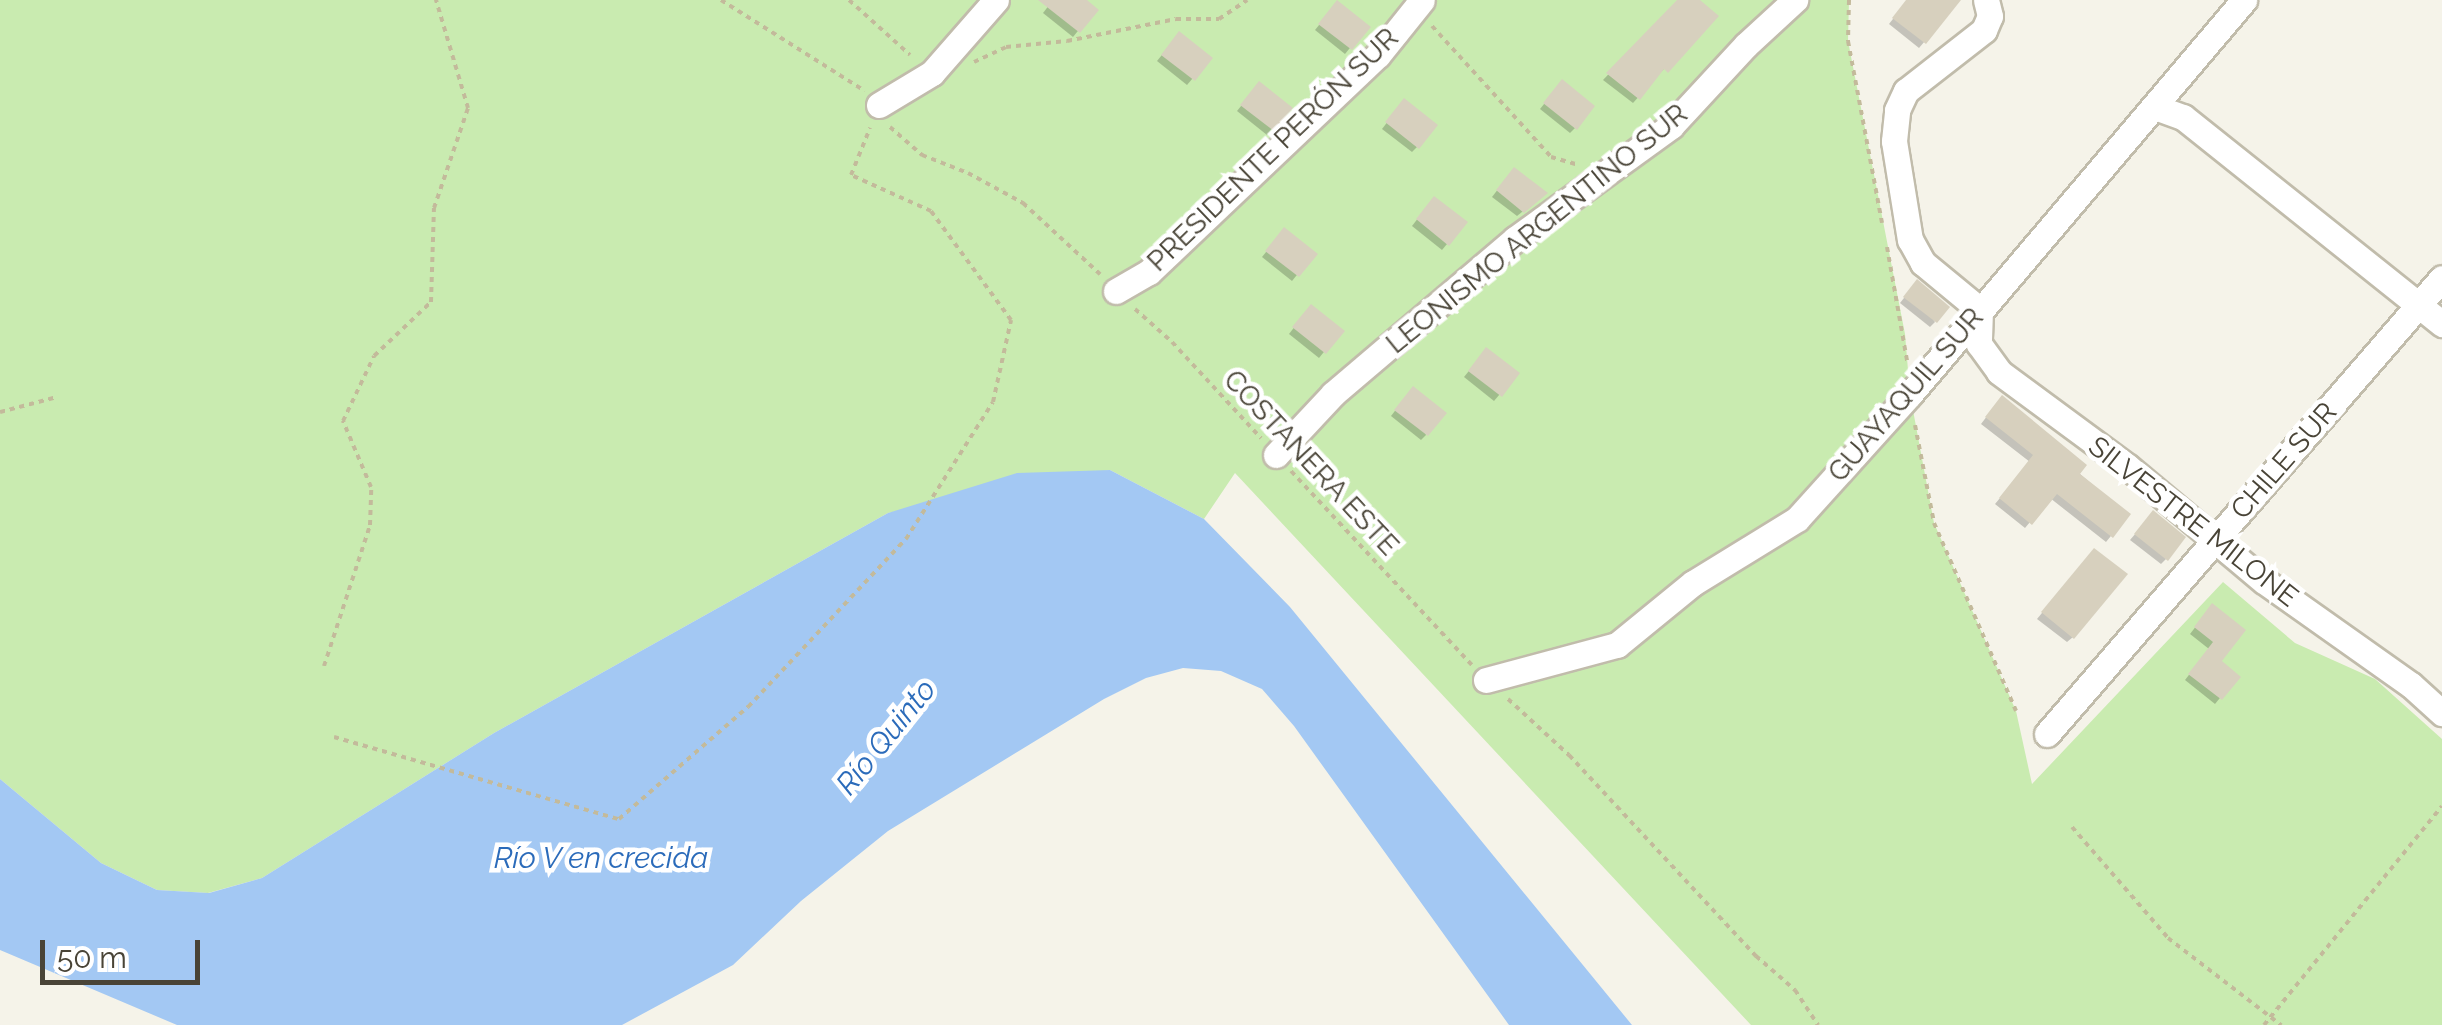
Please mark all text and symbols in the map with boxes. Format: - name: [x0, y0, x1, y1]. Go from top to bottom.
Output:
- street label: PRESIDENTE PERÓN SUR: [1141, 21, 1405, 279]
- street label: LEONISMO ARGENTINO SUR: [1379, 97, 1695, 361]
- street label: GUAYAQUIL SUR: [1821, 301, 1991, 489]
- street label: COSTANERA ESTE: [1216, 363, 1406, 563]
- street label: CHILE SUR: [2224, 396, 2344, 526]
- street label: SILVESTRE MILONE: [2082, 430, 2304, 614]
- water label: Río Quinto: [829, 672, 943, 802]
- water label: Río V en crecida: [493, 840, 709, 876]
- scale bar: [45, 920, 205, 982]
- text: 50 m: [57, 940, 127, 975]

